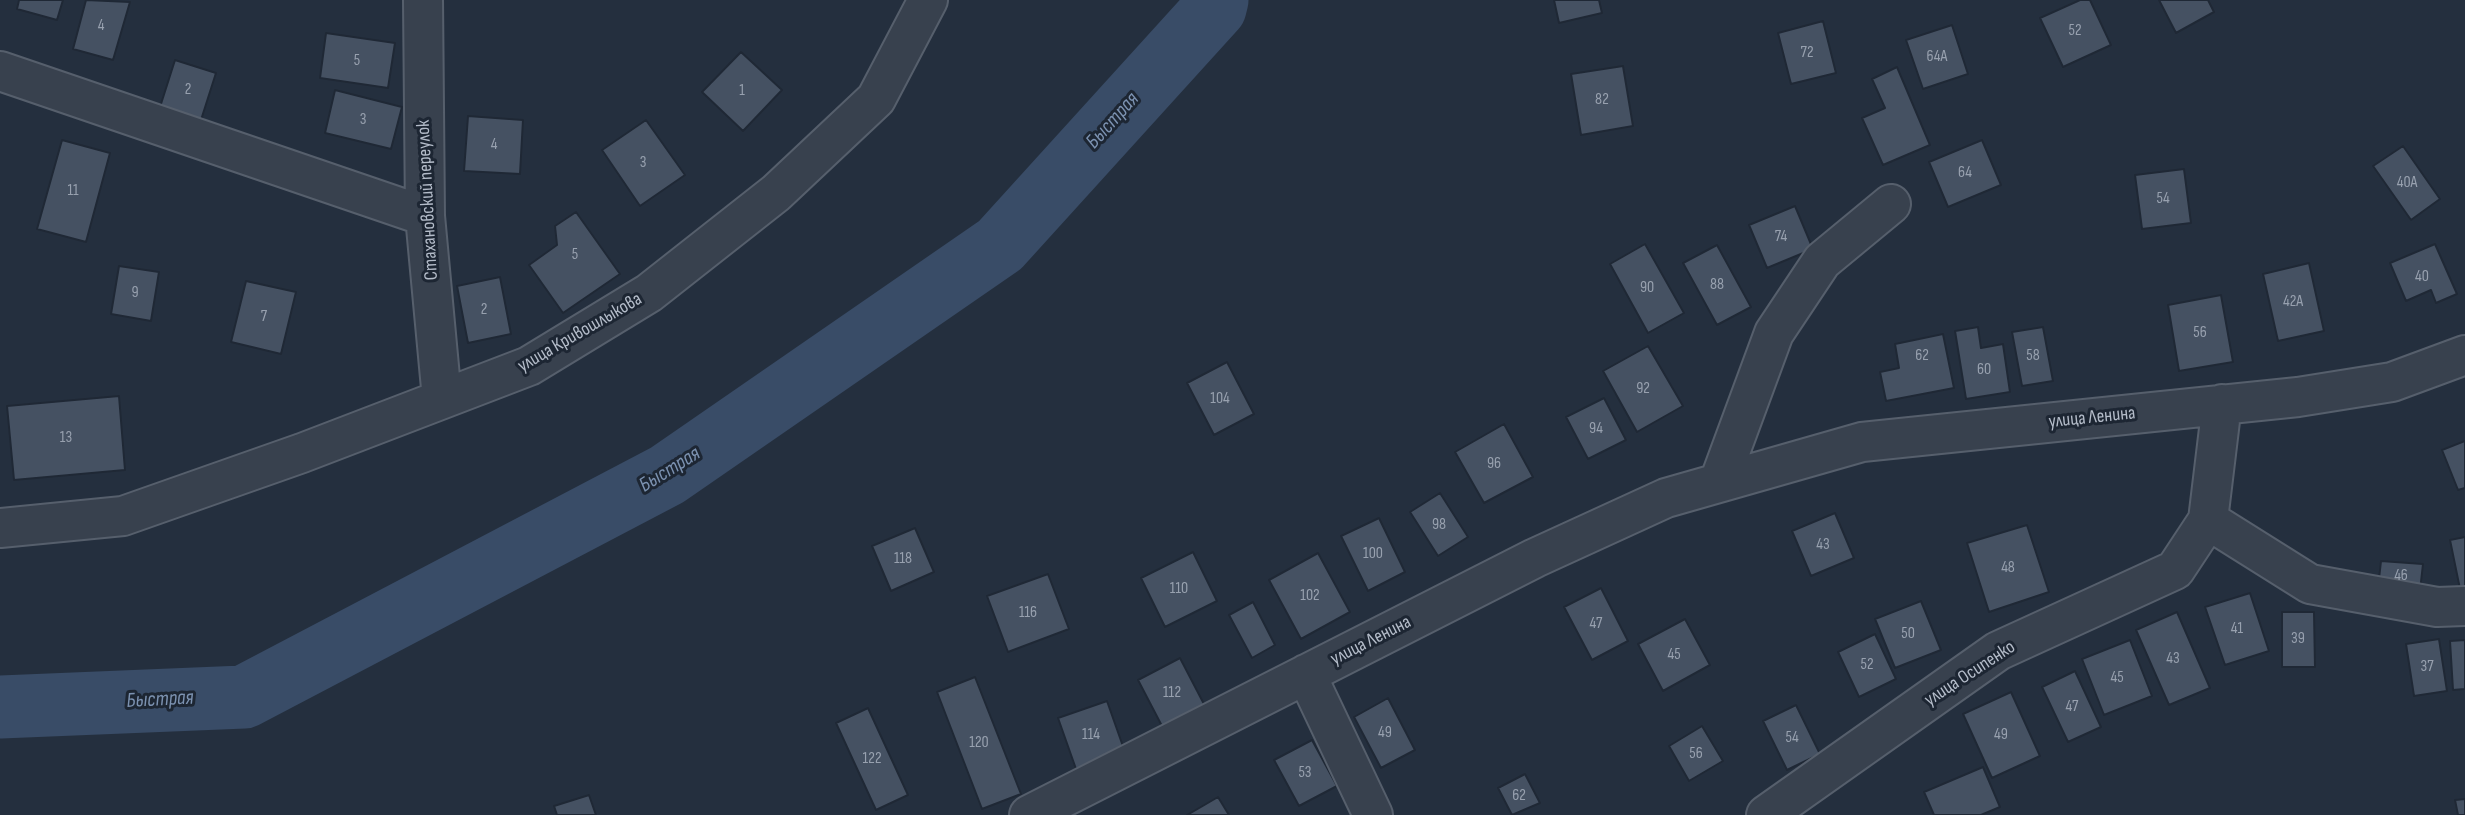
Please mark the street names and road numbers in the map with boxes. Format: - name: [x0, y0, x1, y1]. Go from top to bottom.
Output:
- street label: Стахановский переулок: [412, 119, 444, 281]
- street label: улица Кривошлыкова: [514, 288, 646, 378]
- street label: улица Ленина: [2047, 402, 2137, 434]
- street label: улица Ленина: [1327, 611, 1415, 671]
- street label: улица Осипенко: [1920, 636, 2020, 712]

